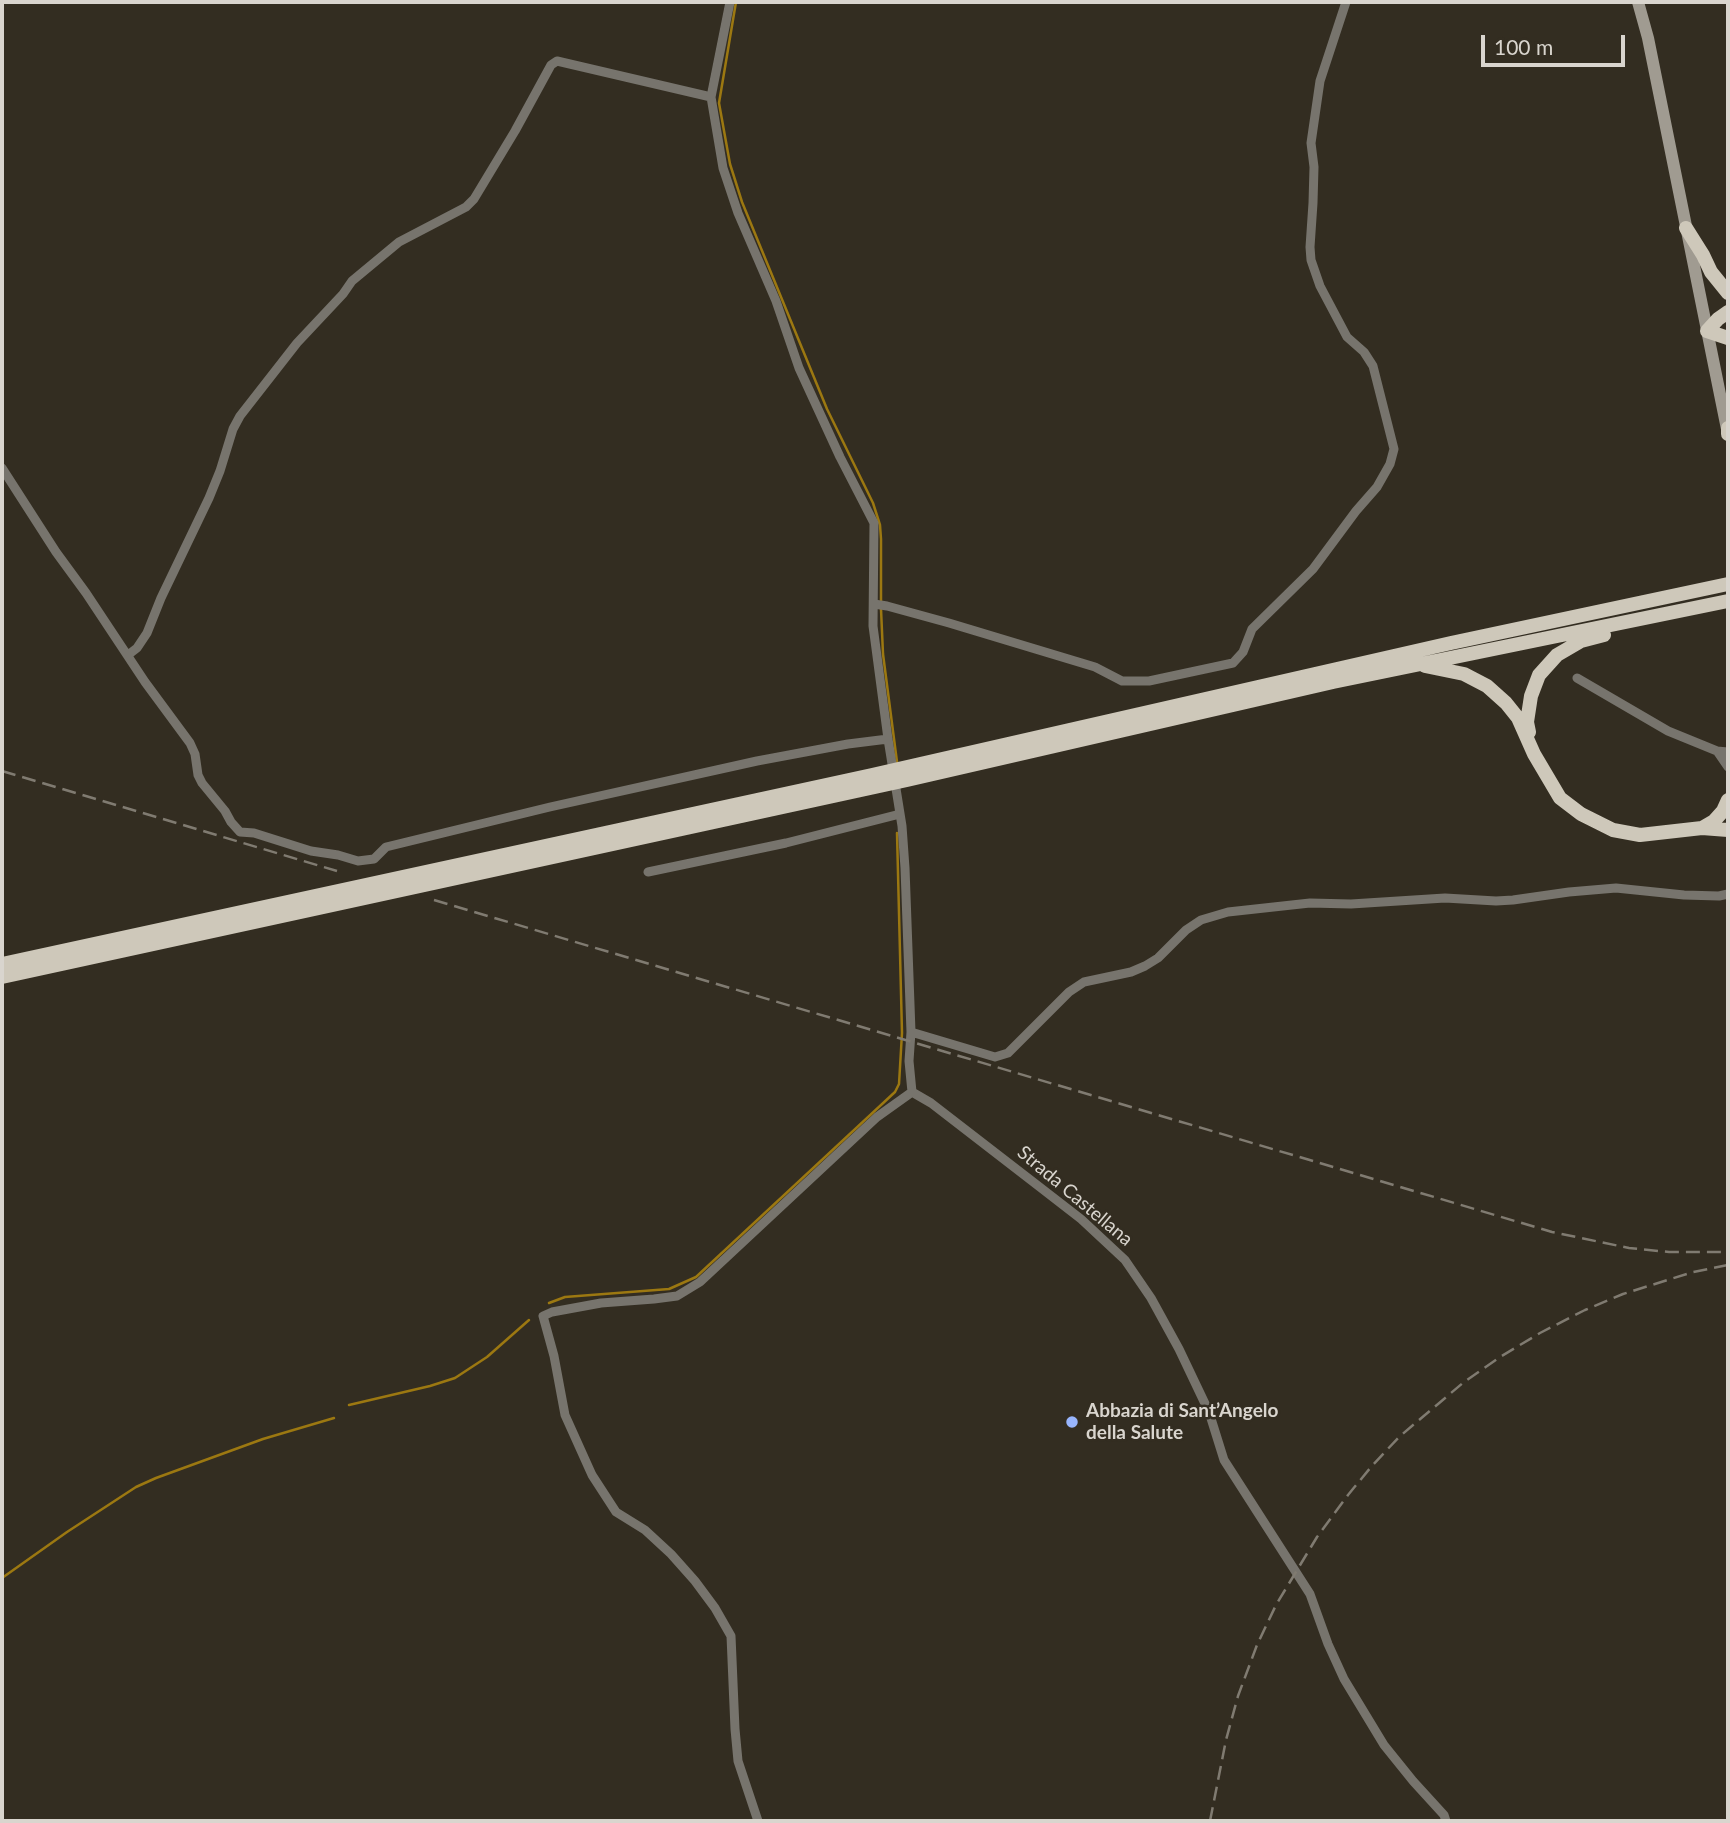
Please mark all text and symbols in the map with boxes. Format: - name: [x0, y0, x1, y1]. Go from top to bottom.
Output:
- scale bar: [1485, 21, 1628, 65]
- text: 100 m: [1494, 34, 1553, 59]
- street label: Strada Castellana: [1013, 1141, 1137, 1251]
- place label: Abbazia di Sant’Angelo della Salute: [1086, 1400, 1278, 1444]
- marker: Abbazia di Sant’Angelo della Salute: [1064, 1414, 1080, 1430]

